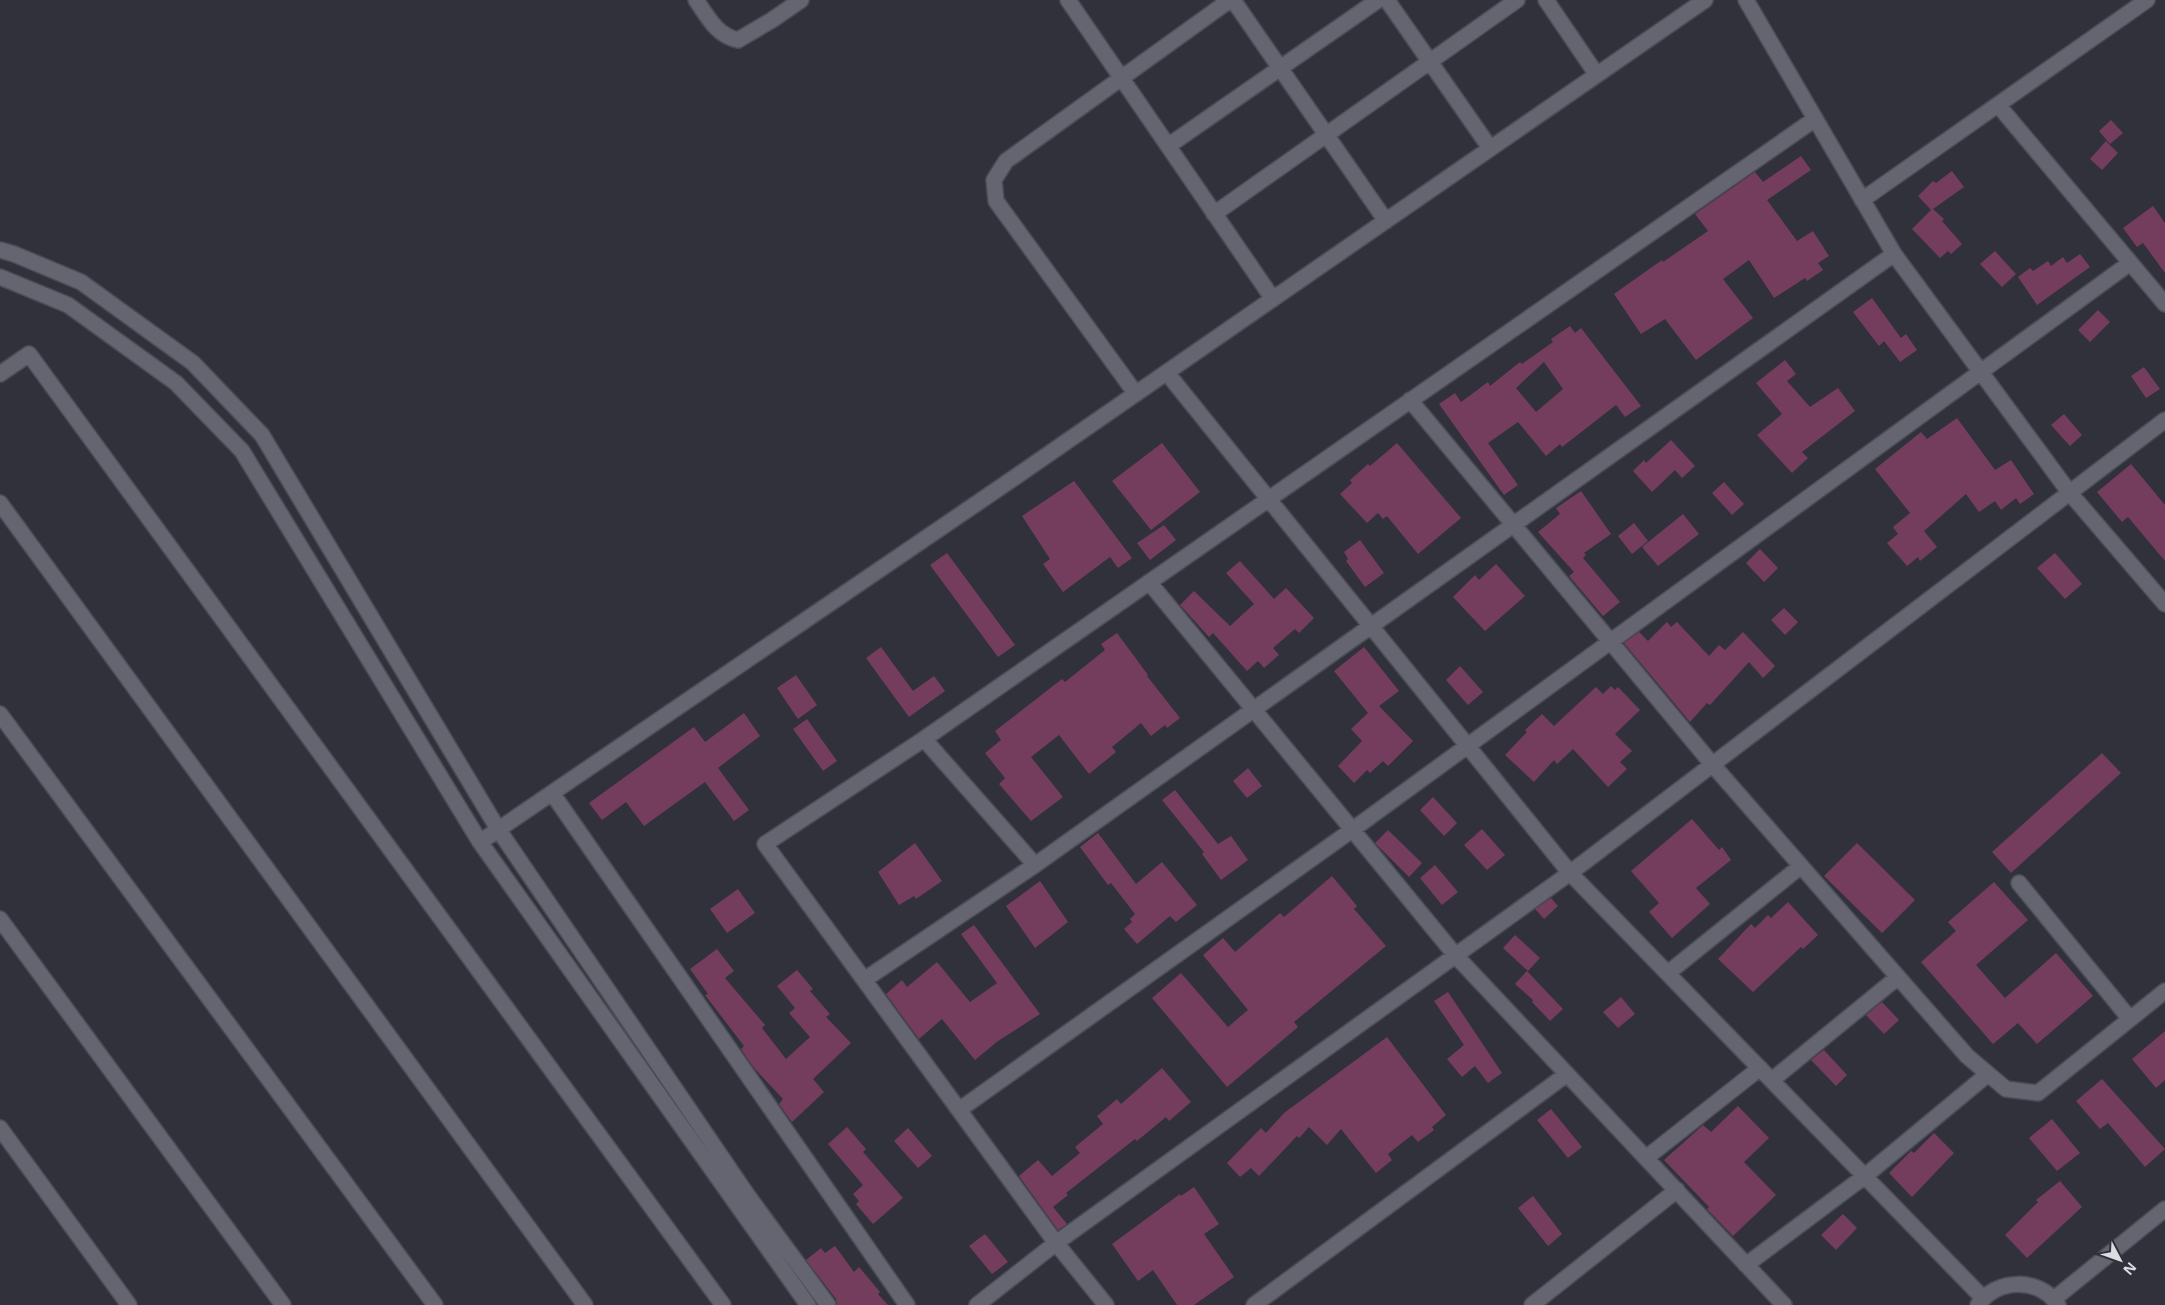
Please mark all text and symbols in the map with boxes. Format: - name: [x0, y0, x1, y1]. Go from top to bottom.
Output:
- north arrow: [2095, 1235, 2145, 1285]
- text: N: [2119, 1258, 2141, 1279]

